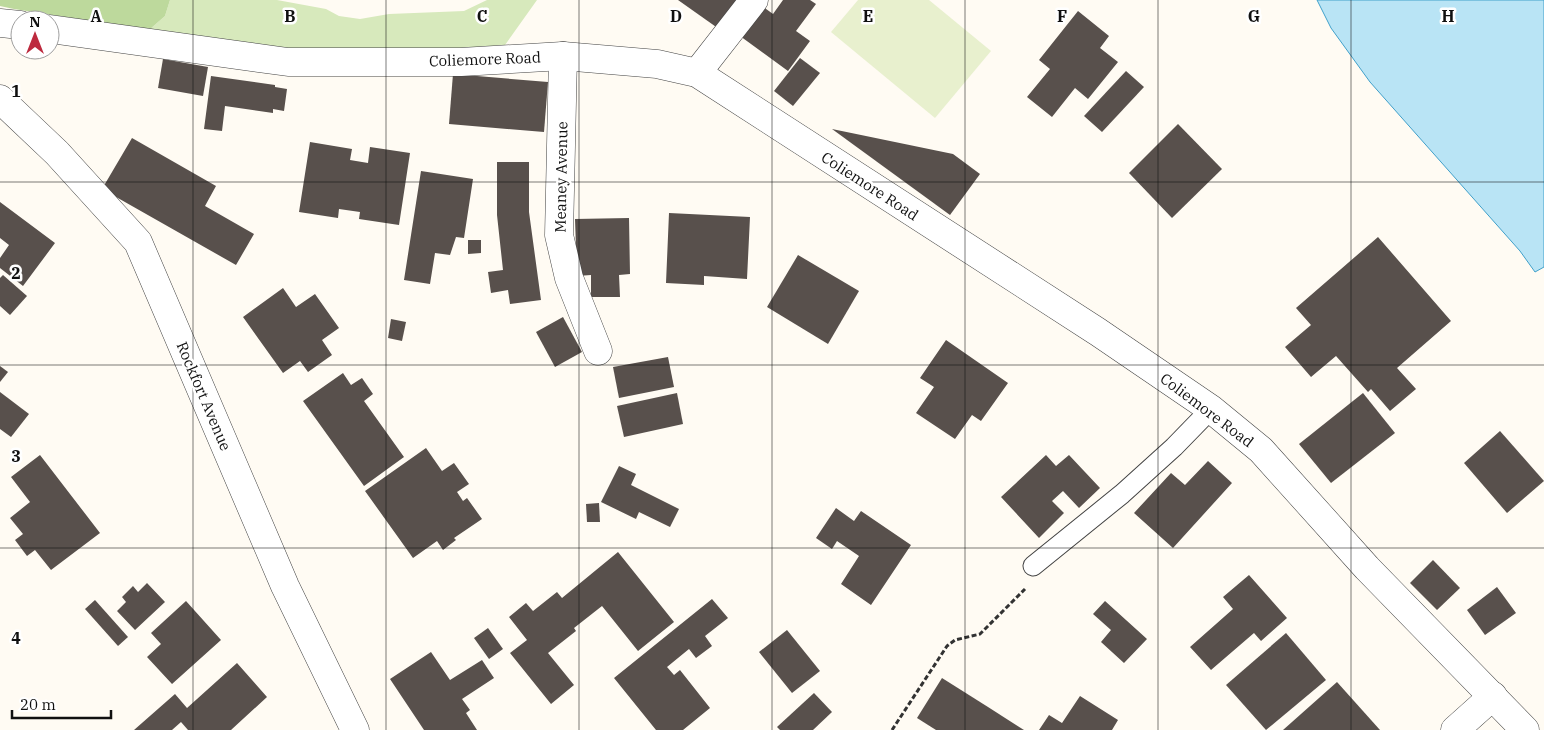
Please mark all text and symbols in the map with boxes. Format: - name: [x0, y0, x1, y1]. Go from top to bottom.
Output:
- text: A: [90, 6, 102, 26]
- text: B: [284, 6, 296, 26]
- text: C: [477, 6, 487, 26]
- text: D: [670, 6, 682, 26]
- text: E: [863, 6, 873, 26]
- text: F: [1057, 6, 1067, 26]
- text: G: [1248, 6, 1260, 26]
- text: H: [1442, 6, 1455, 26]
- north arrow: [10, 10, 60, 60]
- text: N: [29, 13, 41, 31]
- street label: Coliemore Road: [429, 48, 541, 70]
- text: 1: [11, 81, 21, 101]
- street label: Meaney Avenue: [551, 121, 571, 233]
- street label: Coliemore Road: [818, 148, 922, 224]
- text: 2: [11, 263, 21, 283]
- street label: Rockfort Avenue: [172, 339, 236, 453]
- street label: Coliemore Road: [1157, 369, 1257, 451]
- text: 3: [11, 446, 21, 466]
- text: 4: [11, 628, 21, 648]
- scale bar: [12, 688, 111, 720]
- text: 20 m: [20, 695, 56, 714]

